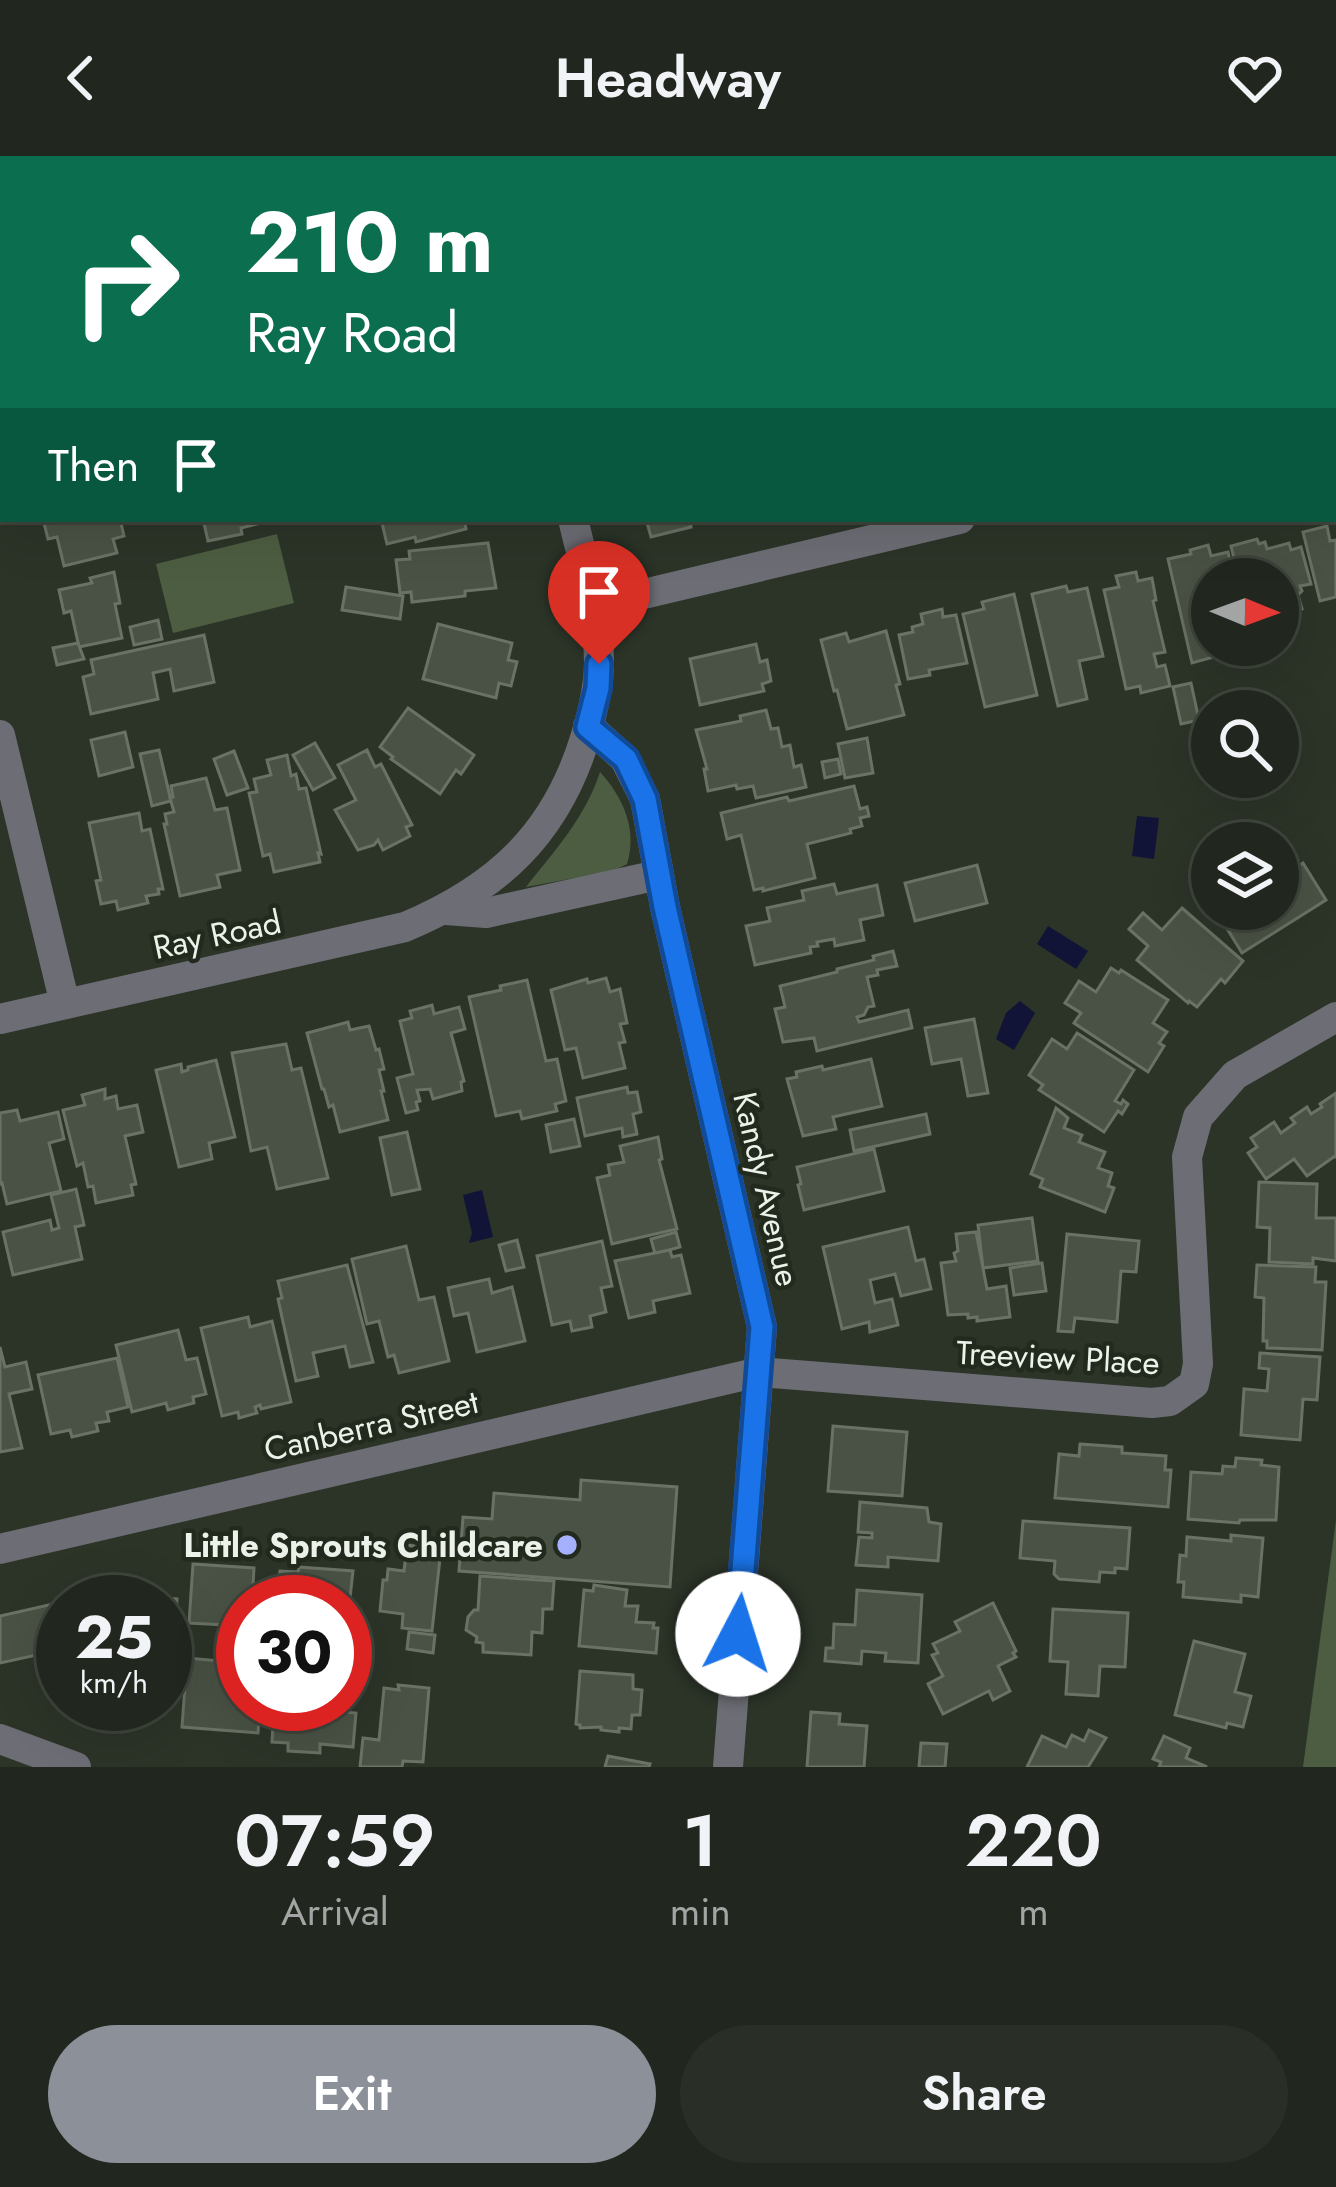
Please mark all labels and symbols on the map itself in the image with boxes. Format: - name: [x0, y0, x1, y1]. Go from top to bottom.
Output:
- pin: [548, 541, 650, 664]
- north arrow: [1191, 558, 1299, 666]
- street label: Ray Road: [149, 898, 285, 971]
- street label: Kandy Avenue: [721, 1087, 812, 1291]
- street label: Treeview Place: [955, 1329, 1161, 1386]
- street label: Canberra Street: [259, 1378, 483, 1473]
- place label: Little Sprouts Childcare: [183, 1522, 543, 1569]
- marker: Little Sprouts Childcare: [554, 1532, 580, 1558]
- position arrow: [675, 1571, 801, 1697]
- speed limit sign: 30: [216, 1575, 372, 1731]

